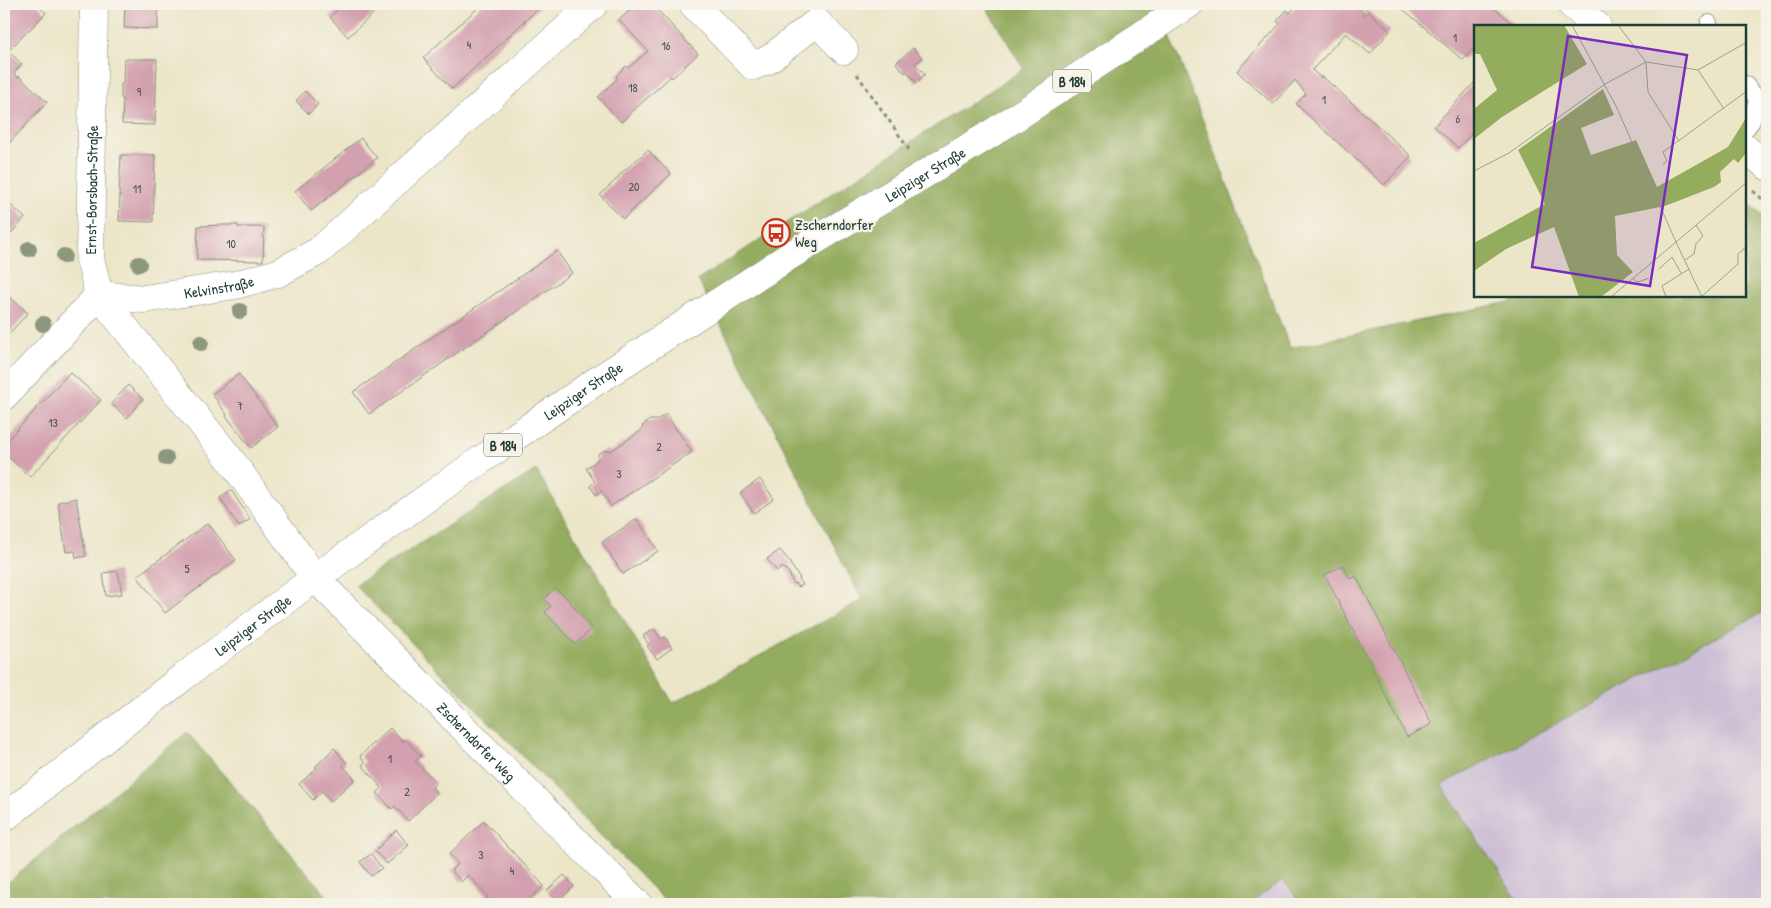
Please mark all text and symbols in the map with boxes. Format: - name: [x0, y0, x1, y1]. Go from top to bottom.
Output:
- inset map: [1474, 25, 1746, 298]
- house number: 1: [1453, 29, 1457, 46]
- house number: 4: [467, 36, 472, 53]
- house number: 16: [661, 37, 671, 54]
- road number: B 184: [1053, 70, 1091, 92]
- house number: 18: [628, 79, 638, 96]
- house number: 9: [137, 83, 142, 100]
- house number: 1: [1322, 91, 1326, 108]
- house number: 6: [1456, 110, 1461, 127]
- street label: Ernst-Borsbach-Straße: [80, 125, 103, 255]
- street label: Leipziger Straße: [881, 141, 969, 206]
- house number: 20: [629, 178, 640, 195]
- house number: 11: [133, 180, 141, 197]
- place label: Zscherndorfer Weg: [795, 214, 874, 252]
- bus stop icon: Zscherndorfer Weg: [761, 218, 791, 248]
- house number: 10: [226, 235, 236, 252]
- street label: Kelvinstraße: [182, 270, 256, 303]
- street label: Leipziger Straße: [540, 356, 626, 425]
- house number: 7: [237, 397, 243, 414]
- house number: 13: [48, 414, 58, 431]
- road number: B 184: [484, 434, 522, 456]
- house number: 2: [656, 438, 662, 455]
- house number: 3: [616, 465, 622, 482]
- house number: 5: [184, 560, 190, 577]
- street label: Leipziger Straße: [210, 589, 295, 660]
- street label: Zscherndorfer Weg: [433, 697, 521, 786]
- house number: 1: [388, 750, 392, 767]
- house number: 2: [404, 783, 410, 800]
- house number: 3: [478, 846, 484, 863]
- house number: 4: [510, 862, 515, 879]

